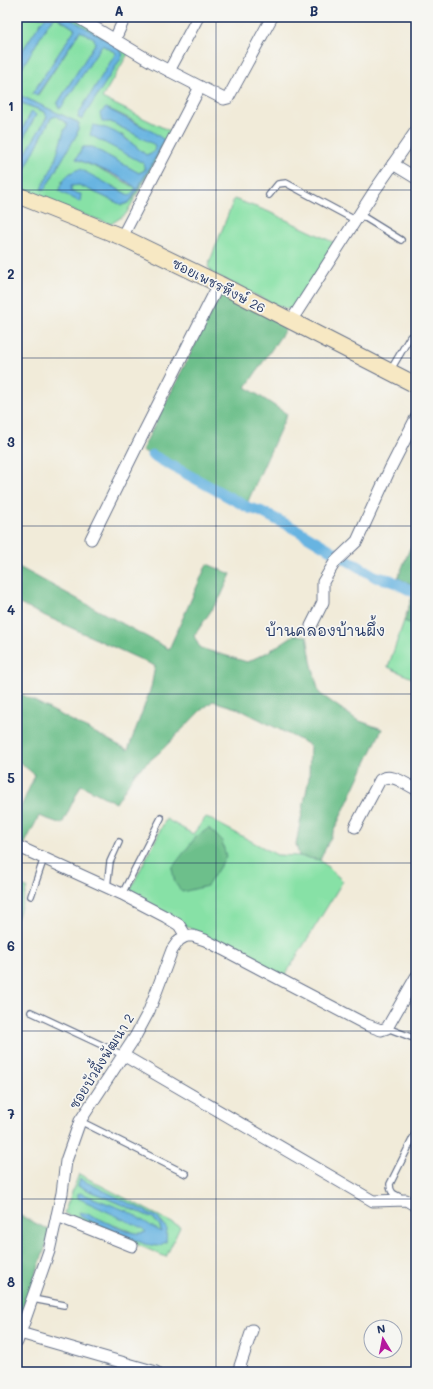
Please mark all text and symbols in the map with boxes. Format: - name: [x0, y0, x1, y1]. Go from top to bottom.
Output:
- text: A: [114, 2, 124, 19]
- text: B: [310, 2, 319, 19]
- text: 1: [8, 97, 14, 114]
- street label: ซอยเพชรหึงษ์ 26: [169, 254, 269, 316]
- text: 2: [7, 265, 15, 282]
- text: 3: [7, 433, 15, 450]
- text: 4: [7, 601, 15, 618]
- district label: บ้านคลองบ้านผึ้ง: [265, 615, 385, 640]
- text: 5: [7, 769, 15, 786]
- text: 6: [7, 937, 15, 954]
- street label: ซอยบัวผึ้งพัฒนา 2: [61, 1008, 137, 1112]
- text: 7: [7, 1105, 15, 1122]
- text: 8: [7, 1273, 15, 1290]
- north arrow: [363, 1319, 403, 1359]
- text: N: [376, 1321, 387, 1337]

